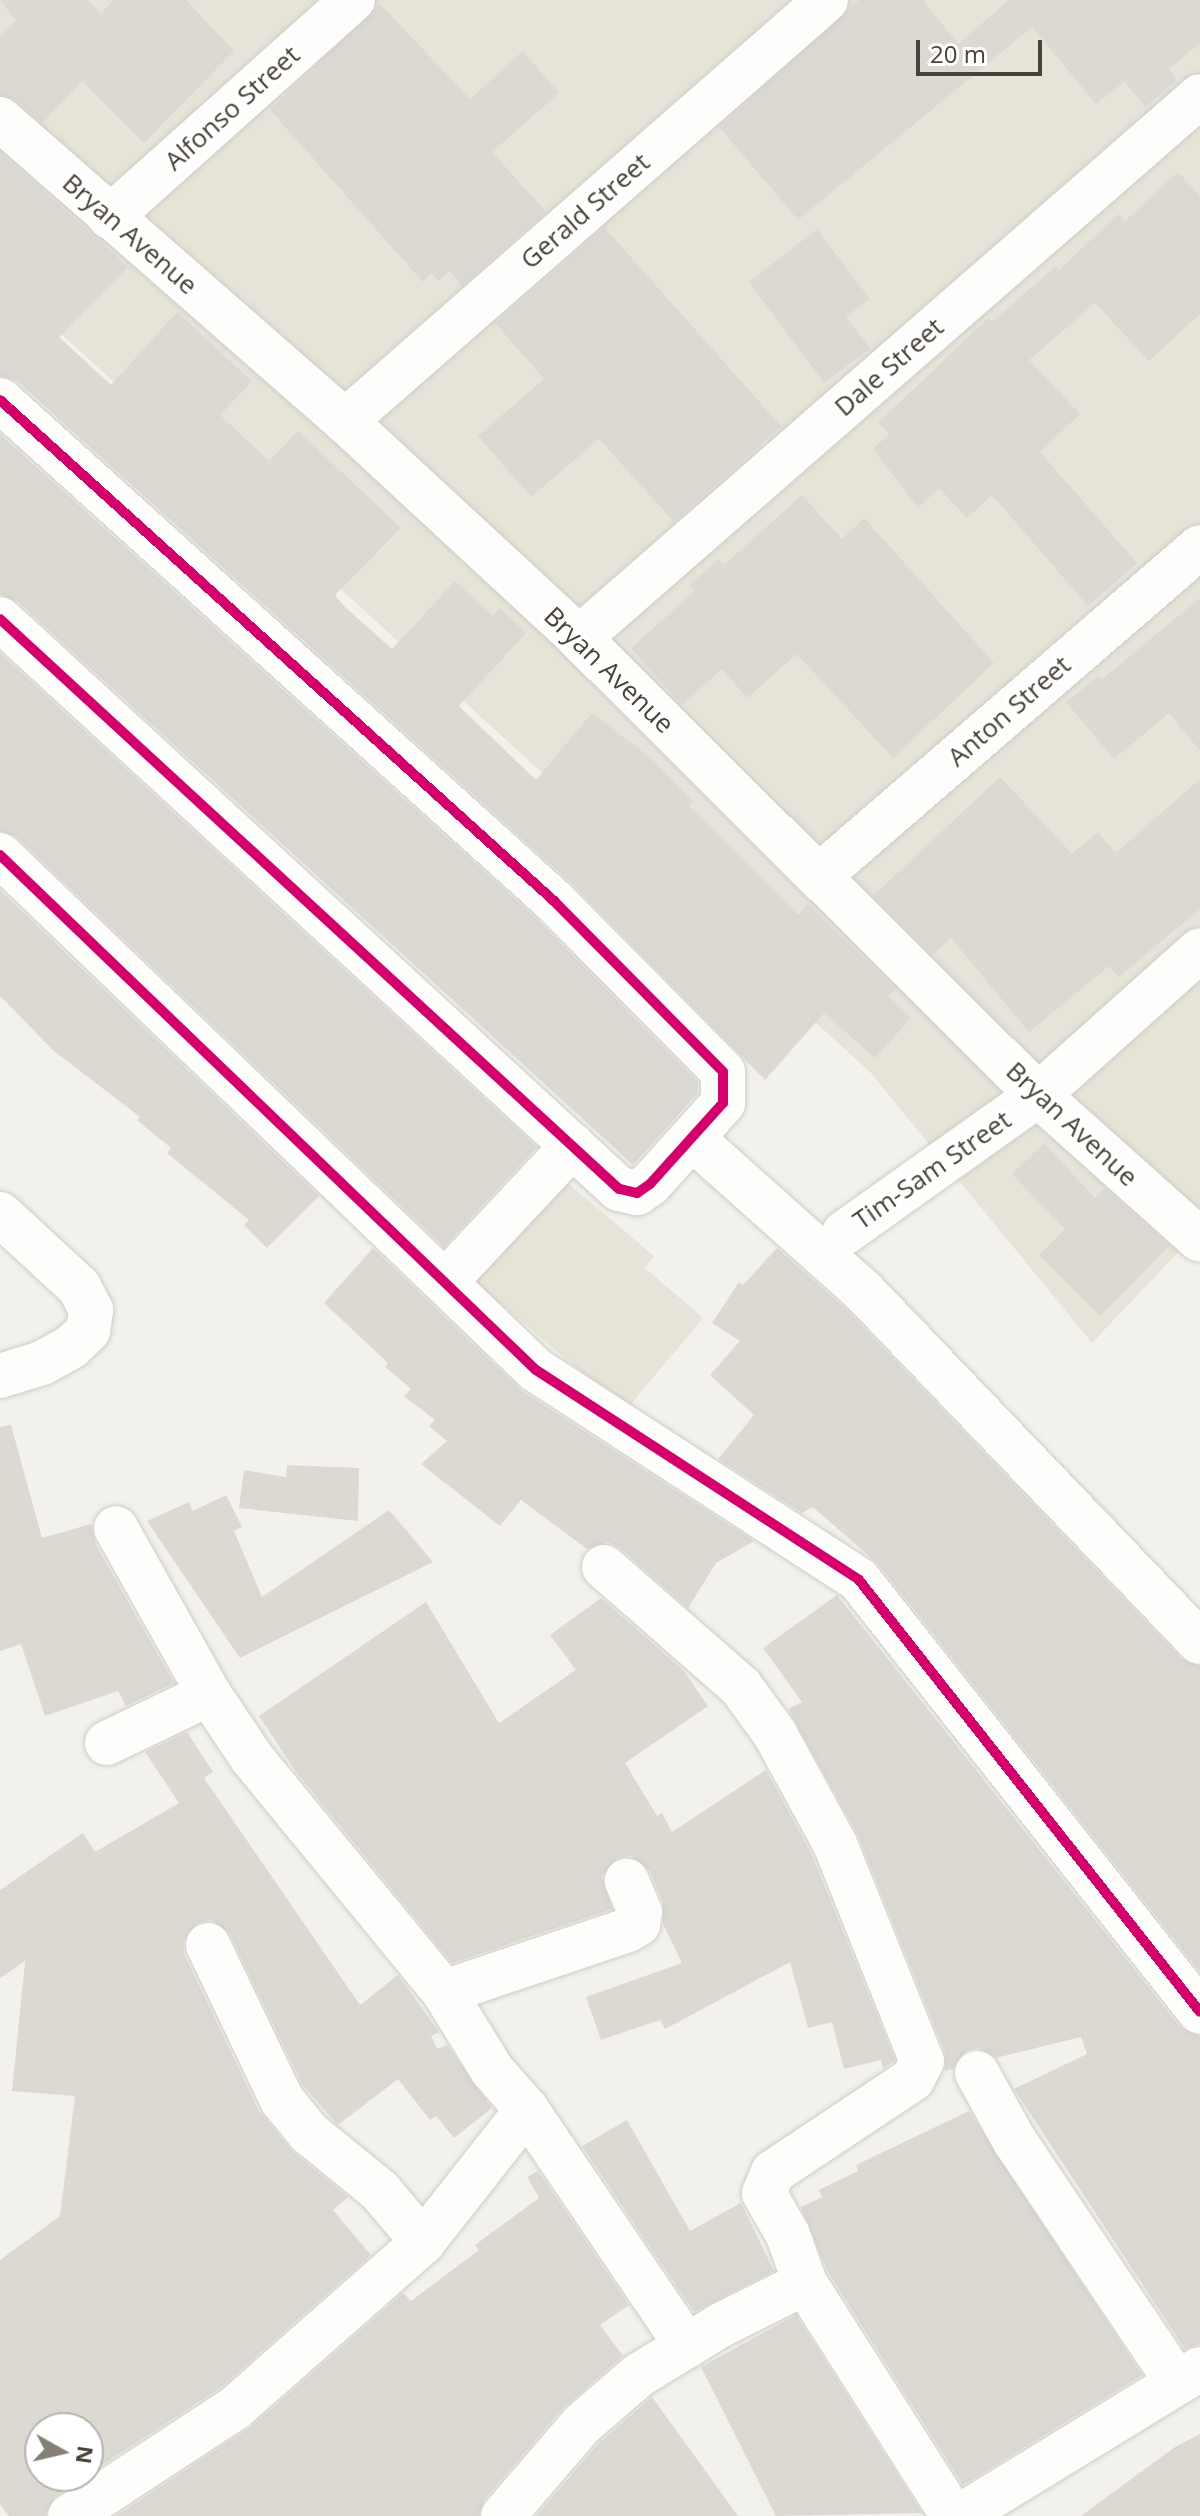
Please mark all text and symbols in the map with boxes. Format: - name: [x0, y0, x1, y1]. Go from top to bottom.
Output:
- scale bar: [920, 24, 1046, 74]
- text: 20 m: [930, 37, 986, 70]
- street label: Alfonso Street: [158, 39, 306, 177]
- street label: Gerald Street: [514, 147, 656, 275]
- street label: Bryan Avenue: [56, 167, 204, 301]
- street label: Dale Street: [828, 311, 950, 423]
- street label: Bryan Avenue: [538, 600, 680, 740]
- street label: Anton Street: [941, 649, 1077, 773]
- street label: Bryan Avenue: [1000, 1055, 1144, 1193]
- street label: Tim-Sam Street: [847, 1104, 1017, 1236]
- north arrow: [24, 2412, 104, 2492]
- text: N: [70, 2444, 102, 2466]

